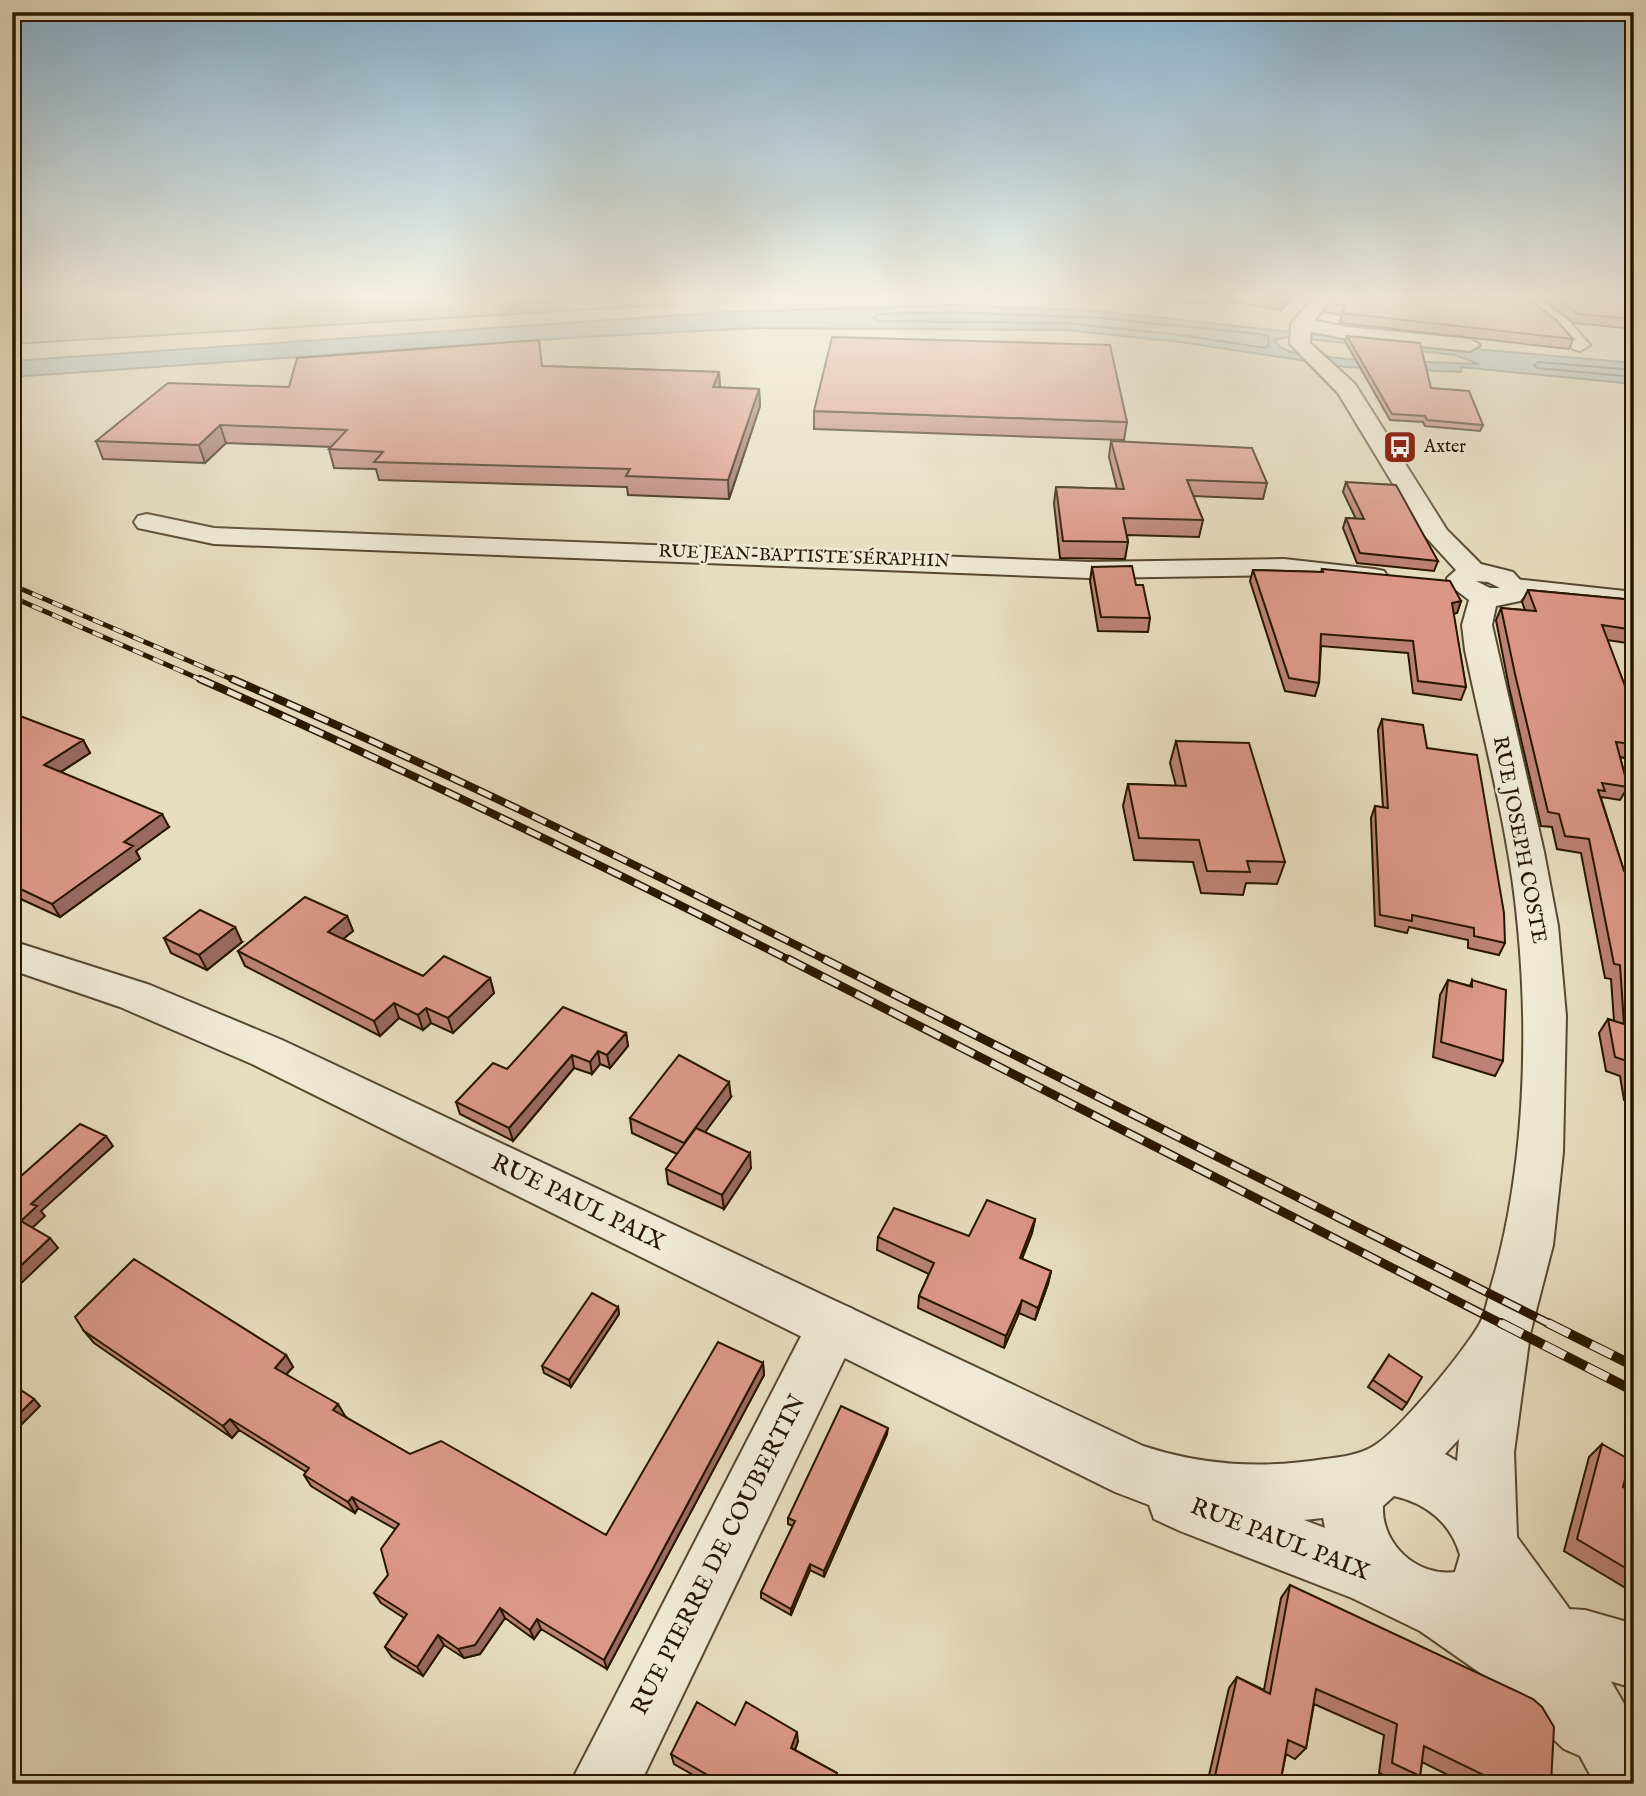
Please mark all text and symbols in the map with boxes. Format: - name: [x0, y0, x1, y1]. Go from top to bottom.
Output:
- bus stop icon: Axter: [1381, 428, 1419, 466]
- place label: Axter: [1423, 436, 1466, 459]
- street label: RUE JEAN-BAPTISTE SÉRAPHIN: [658, 538, 951, 574]
- street label: RUE JOSEPH COSTE: [1486, 734, 1552, 946]
- street label: RUE PAUL PAIX: [486, 1147, 671, 1259]
- street label: RUE PIERRE DE COUBERTIN: [625, 1389, 814, 1720]
- street label: RUE PAUL PAIX: [1186, 1492, 1375, 1589]

